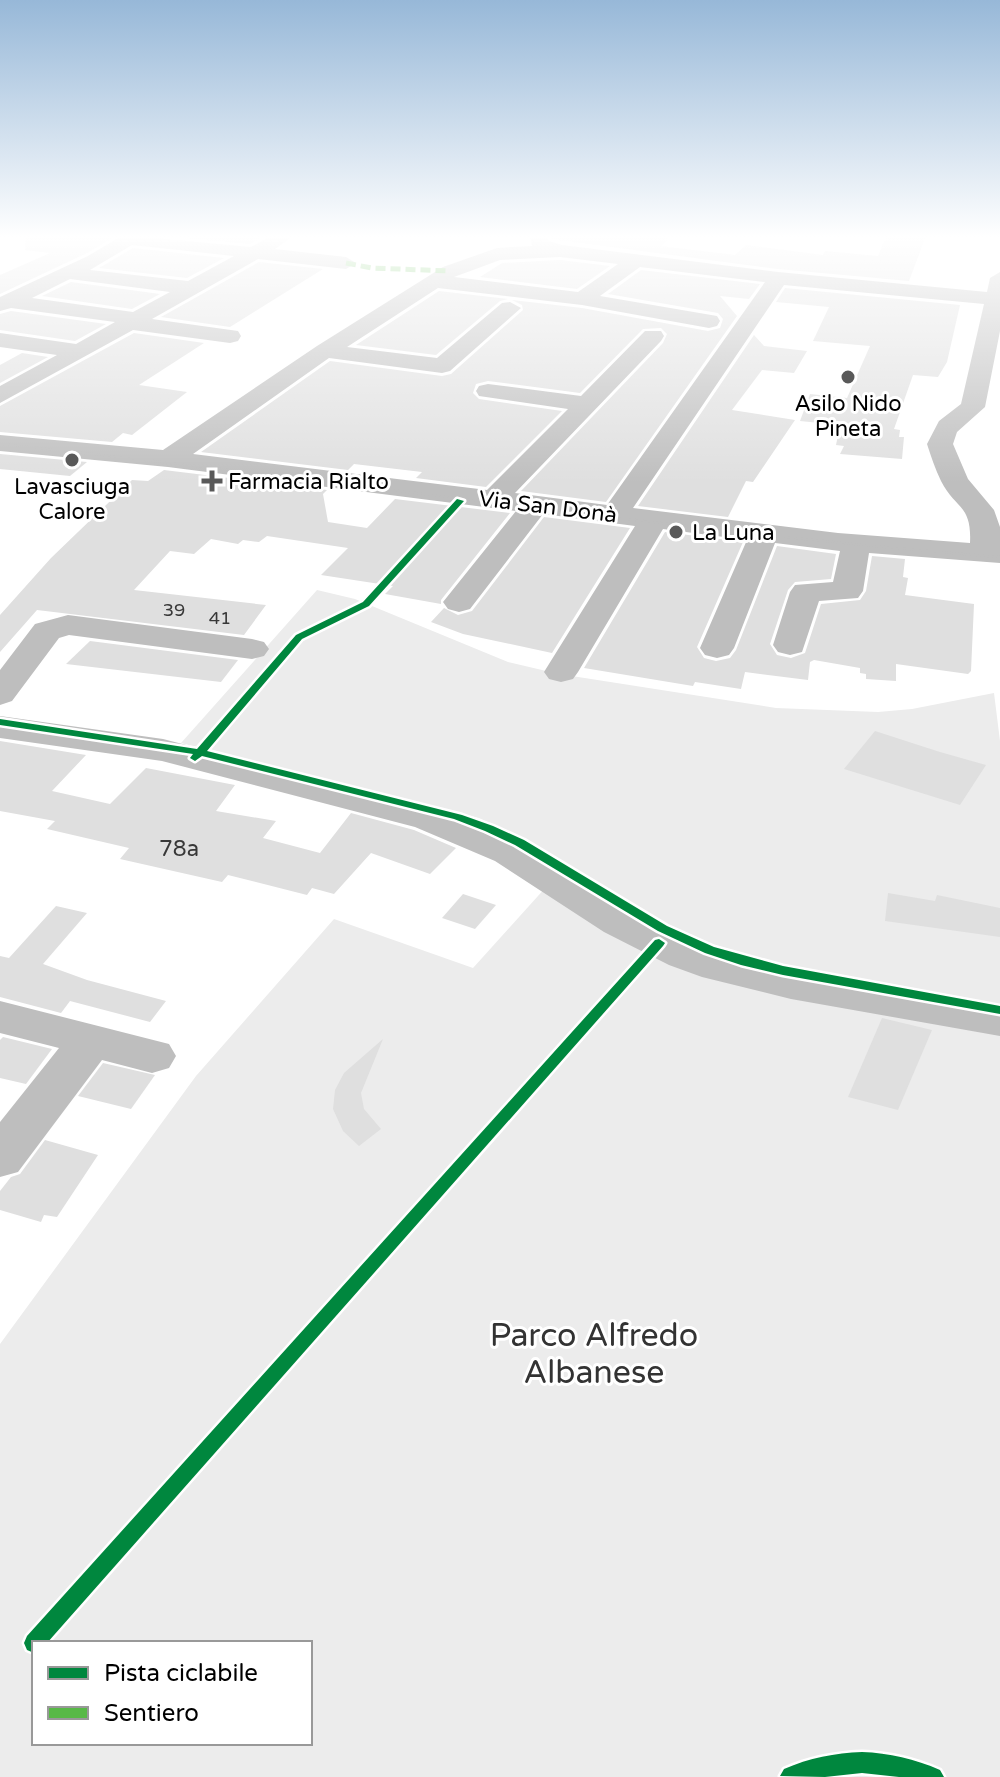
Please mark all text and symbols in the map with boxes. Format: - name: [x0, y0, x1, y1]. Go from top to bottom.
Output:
- marker: Asilo Nido Pineta: [839, 368, 857, 386]
- place label: Asilo Nido Pineta: [794, 391, 902, 442]
- marker: Lavasciuga Calore: [63, 451, 81, 469]
- place label: Farmacia Rialto: [228, 469, 389, 495]
- marker: Farmacia Rialto: [203, 472, 221, 490]
- place label: Lavasciuga Calore: [14, 474, 130, 525]
- street label: Via San Donà: [477, 486, 618, 528]
- place label: La Luna: [692, 520, 775, 546]
- marker: La Luna: [667, 523, 685, 541]
- house number: 39: [163, 599, 185, 621]
- house number: 41: [209, 607, 231, 629]
- house number: 78a: [159, 836, 199, 862]
- park label: Parco Alfredo Albanese: [490, 1317, 698, 1392]
- legend: [32, 1641, 312, 1745]
- text: Pista ciclabile: [104, 1659, 258, 1688]
- text: Sentiero: [104, 1699, 199, 1728]

